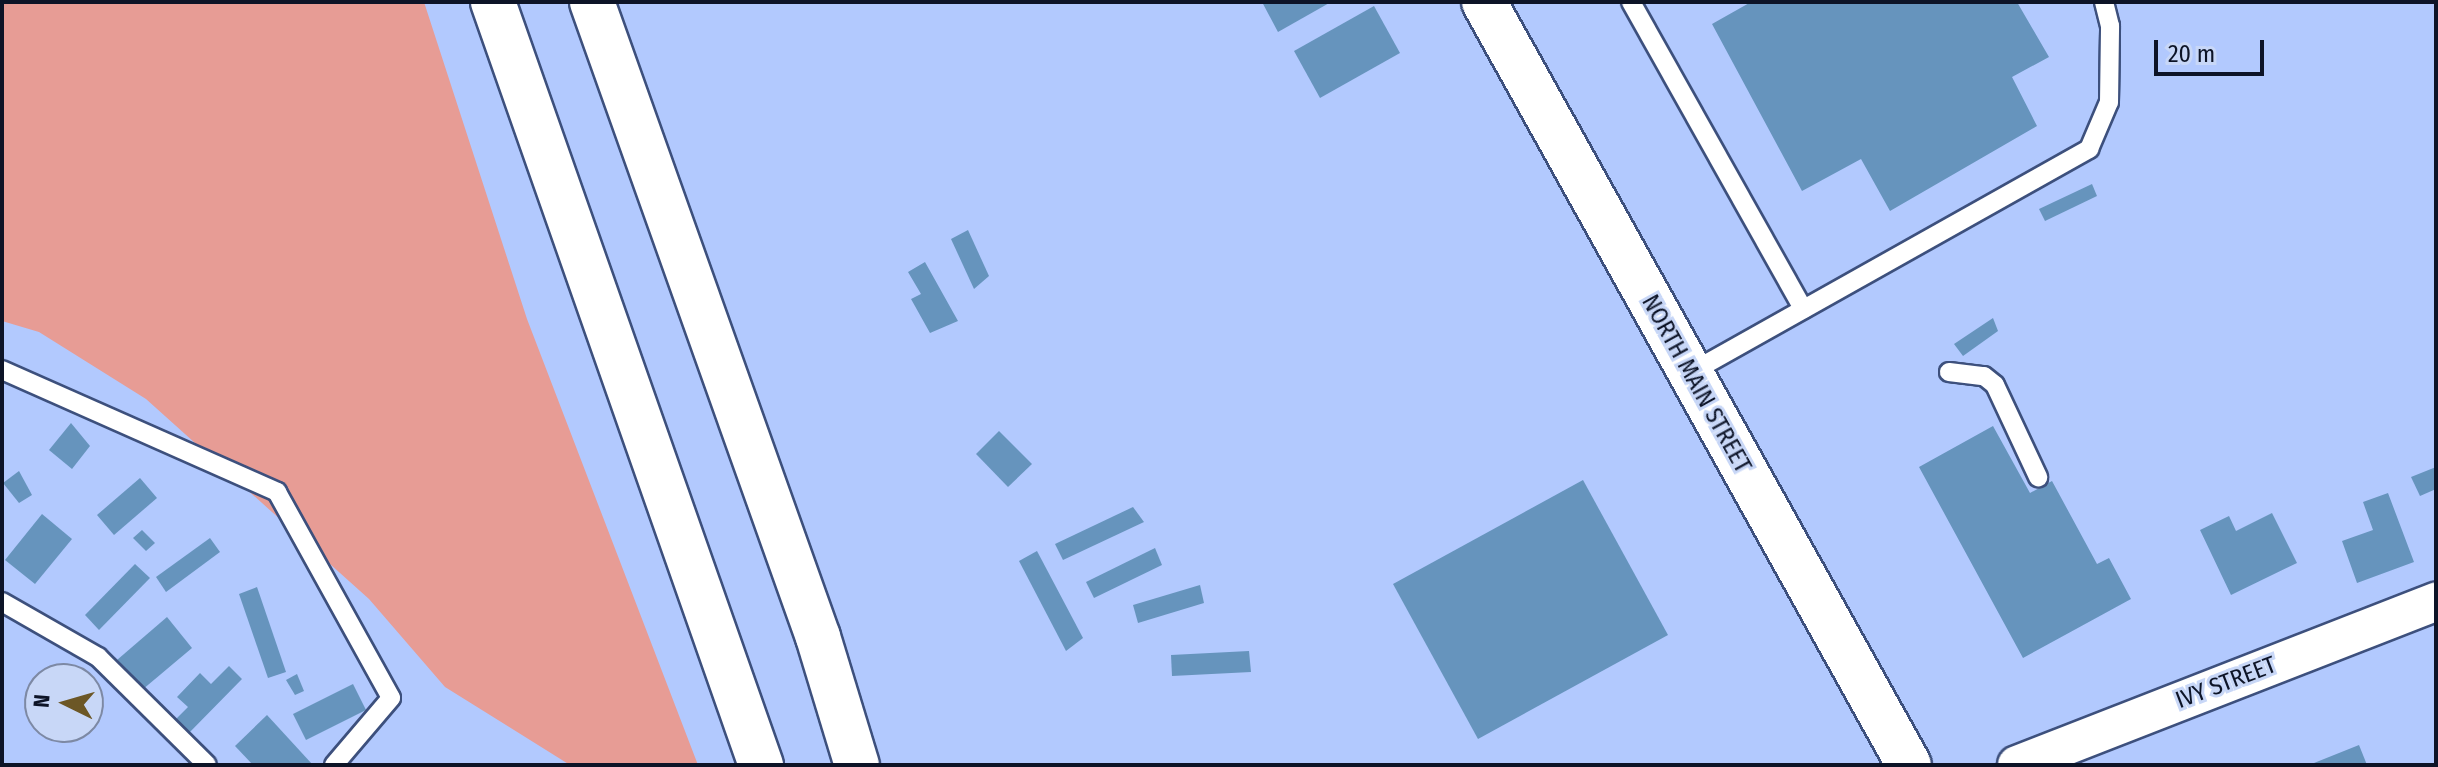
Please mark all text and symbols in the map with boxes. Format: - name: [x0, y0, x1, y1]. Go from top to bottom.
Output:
- scale bar: [2158, 24, 2268, 74]
- text: 20 m: [2168, 40, 2215, 68]
- street label: NORTH MAIN STREET: [1635, 290, 1757, 478]
- street label: IVY STREET: [2172, 651, 2280, 715]
- north arrow: [24, 663, 104, 743]
- text: N: [28, 693, 56, 709]

